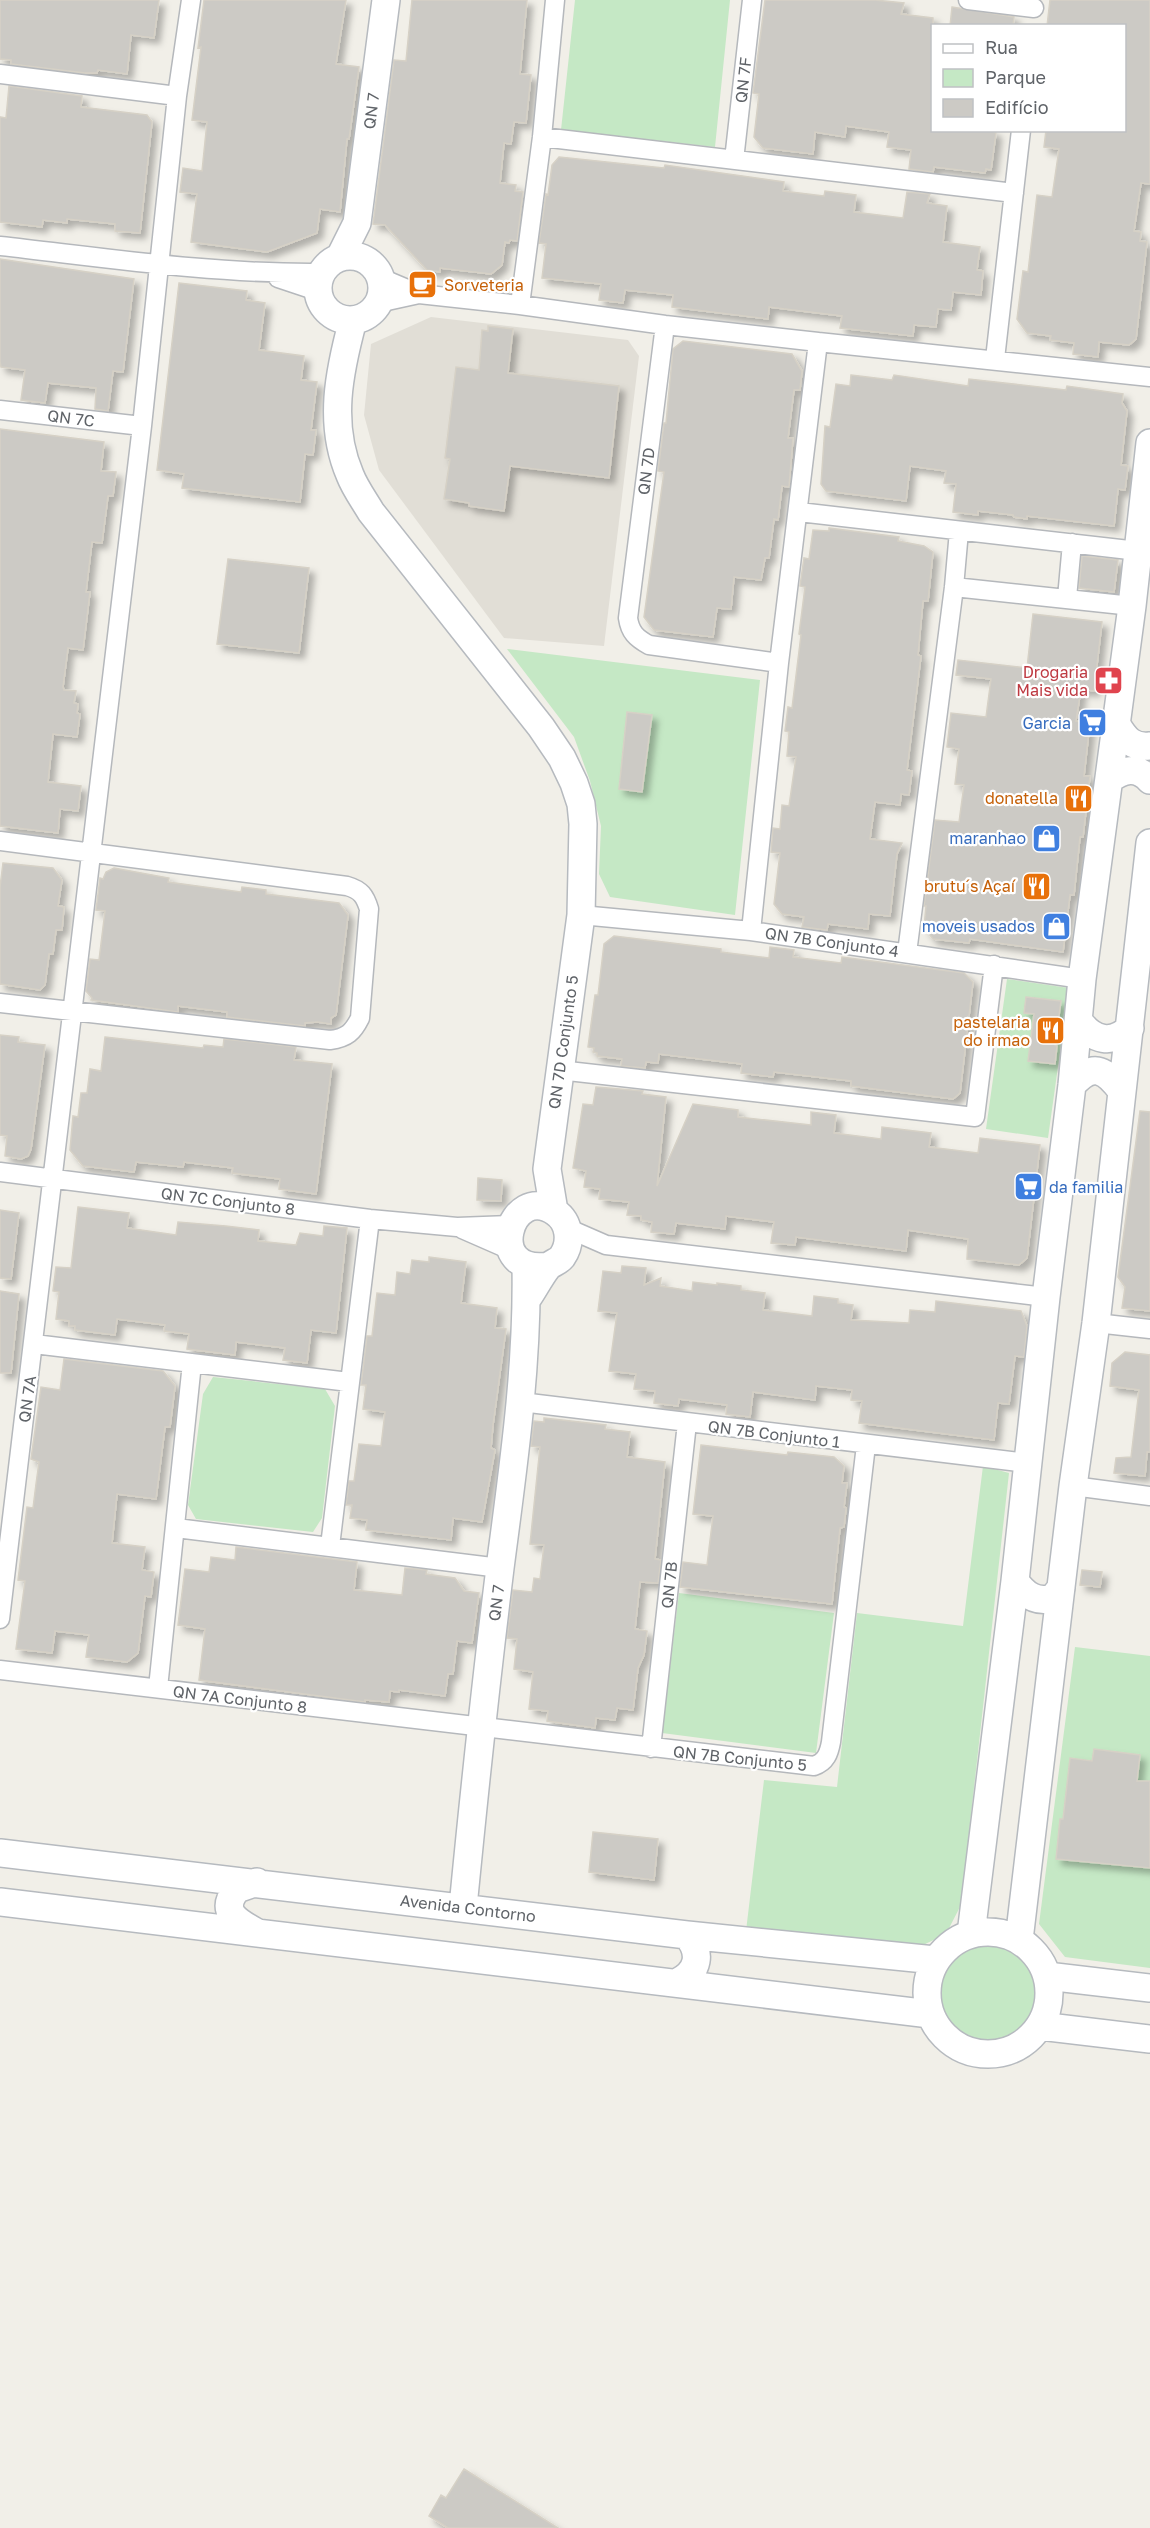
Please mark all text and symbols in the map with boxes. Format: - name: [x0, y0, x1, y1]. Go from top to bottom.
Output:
- legend: [931, 24, 1126, 132]
- text: Rua: [985, 36, 1018, 58]
- street label: QN 7F: [731, 56, 755, 104]
- text: Parque: [985, 66, 1046, 88]
- street label: QN 7: [359, 92, 383, 130]
- text: Edifício: [985, 96, 1049, 118]
- cafe icon: Sorveteria: [407, 269, 439, 301]
- place label: Sorveteria: [444, 275, 524, 295]
- street label: QN 7C: [46, 405, 96, 431]
- street label: QN 7D: [633, 446, 659, 496]
- place label: Drogaria Mais vida: [1016, 662, 1088, 700]
- pharmacy icon: Drogaria Mais vida: [1093, 665, 1125, 697]
- supermarket icon: Garcia: [1076, 707, 1108, 739]
- place label: Garcia: [1023, 713, 1071, 733]
- restaurant icon: donatella: [1063, 782, 1095, 814]
- place label: donatella: [985, 788, 1058, 808]
- shop icon: maranhao: [1031, 822, 1063, 854]
- place label: maranhao: [949, 828, 1026, 848]
- restaurant icon: brutu´s Açaí: [1020, 870, 1052, 902]
- place label: brutu´s Açaí: [924, 876, 1017, 896]
- shop icon: moveis usados: [1040, 910, 1072, 942]
- place label: moveis usados: [922, 916, 1035, 936]
- street label: QN 7B Conjunto 4: [764, 923, 900, 961]
- street label: QN 7D Conjunto 5: [544, 974, 582, 1110]
- place label: pastelaria do irmao: [953, 1012, 1030, 1050]
- restaurant icon: pastelaria do irmao: [1035, 1015, 1067, 1047]
- supermarket icon: da familia: [1012, 1171, 1044, 1203]
- place label: da familia: [1049, 1177, 1123, 1197]
- street label: QN 7C Conjunto 8: [160, 1183, 296, 1219]
- street label: QN 7A: [14, 1374, 40, 1424]
- street label: QN 7B Conjunto 1: [707, 1416, 841, 1452]
- street label: QN 7B: [657, 1560, 681, 1610]
- street label: QN 7: [484, 1584, 508, 1622]
- street label: QN 7A Conjunto 8: [172, 1681, 308, 1717]
- street label: QN 7B Conjunto 5: [672, 1741, 808, 1775]
- street label: Avenida Contorno: [399, 1890, 537, 1926]

